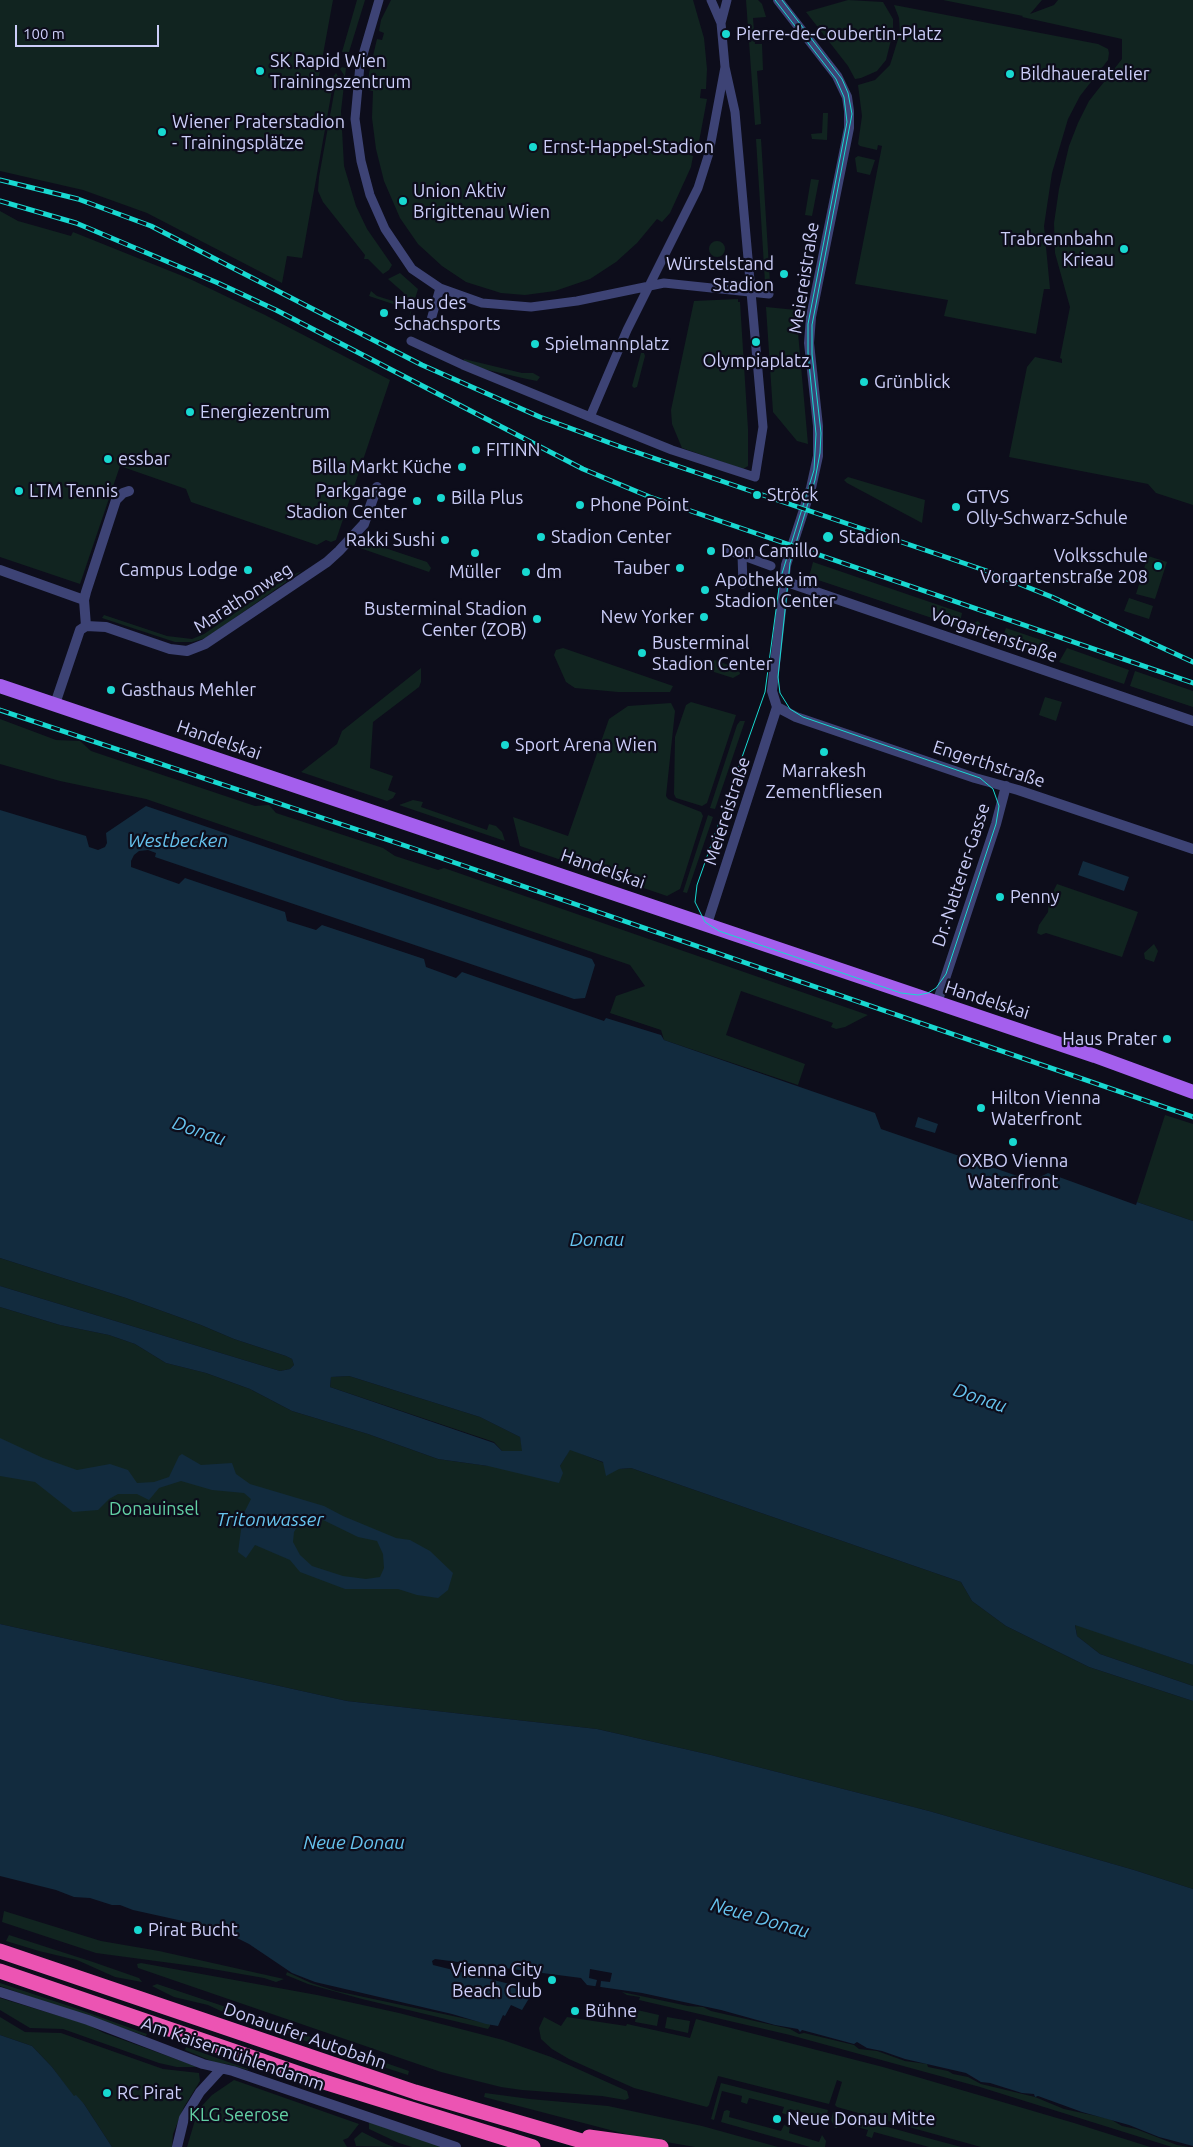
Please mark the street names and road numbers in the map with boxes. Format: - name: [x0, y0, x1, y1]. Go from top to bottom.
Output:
- street label: Meiereistraße: [785, 221, 823, 335]
- street label: Marathonweg: [190, 558, 296, 638]
- street label: Vorgartenstraße: [927, 603, 1061, 667]
- street label: Handelskai: [174, 716, 264, 764]
- street label: Engerthstraße: [930, 736, 1048, 792]
- street label: Meiereistraße: [699, 754, 755, 868]
- street label: Dr.-Natterer-Gasse: [928, 800, 994, 950]
- street label: Handelskai: [558, 845, 648, 893]
- street label: Handelskai: [942, 976, 1032, 1024]
- street label: Donauufer Autobahn: [221, 1998, 389, 2074]
- street label: Am Kaisermühlendamm: [139, 2012, 327, 2096]

